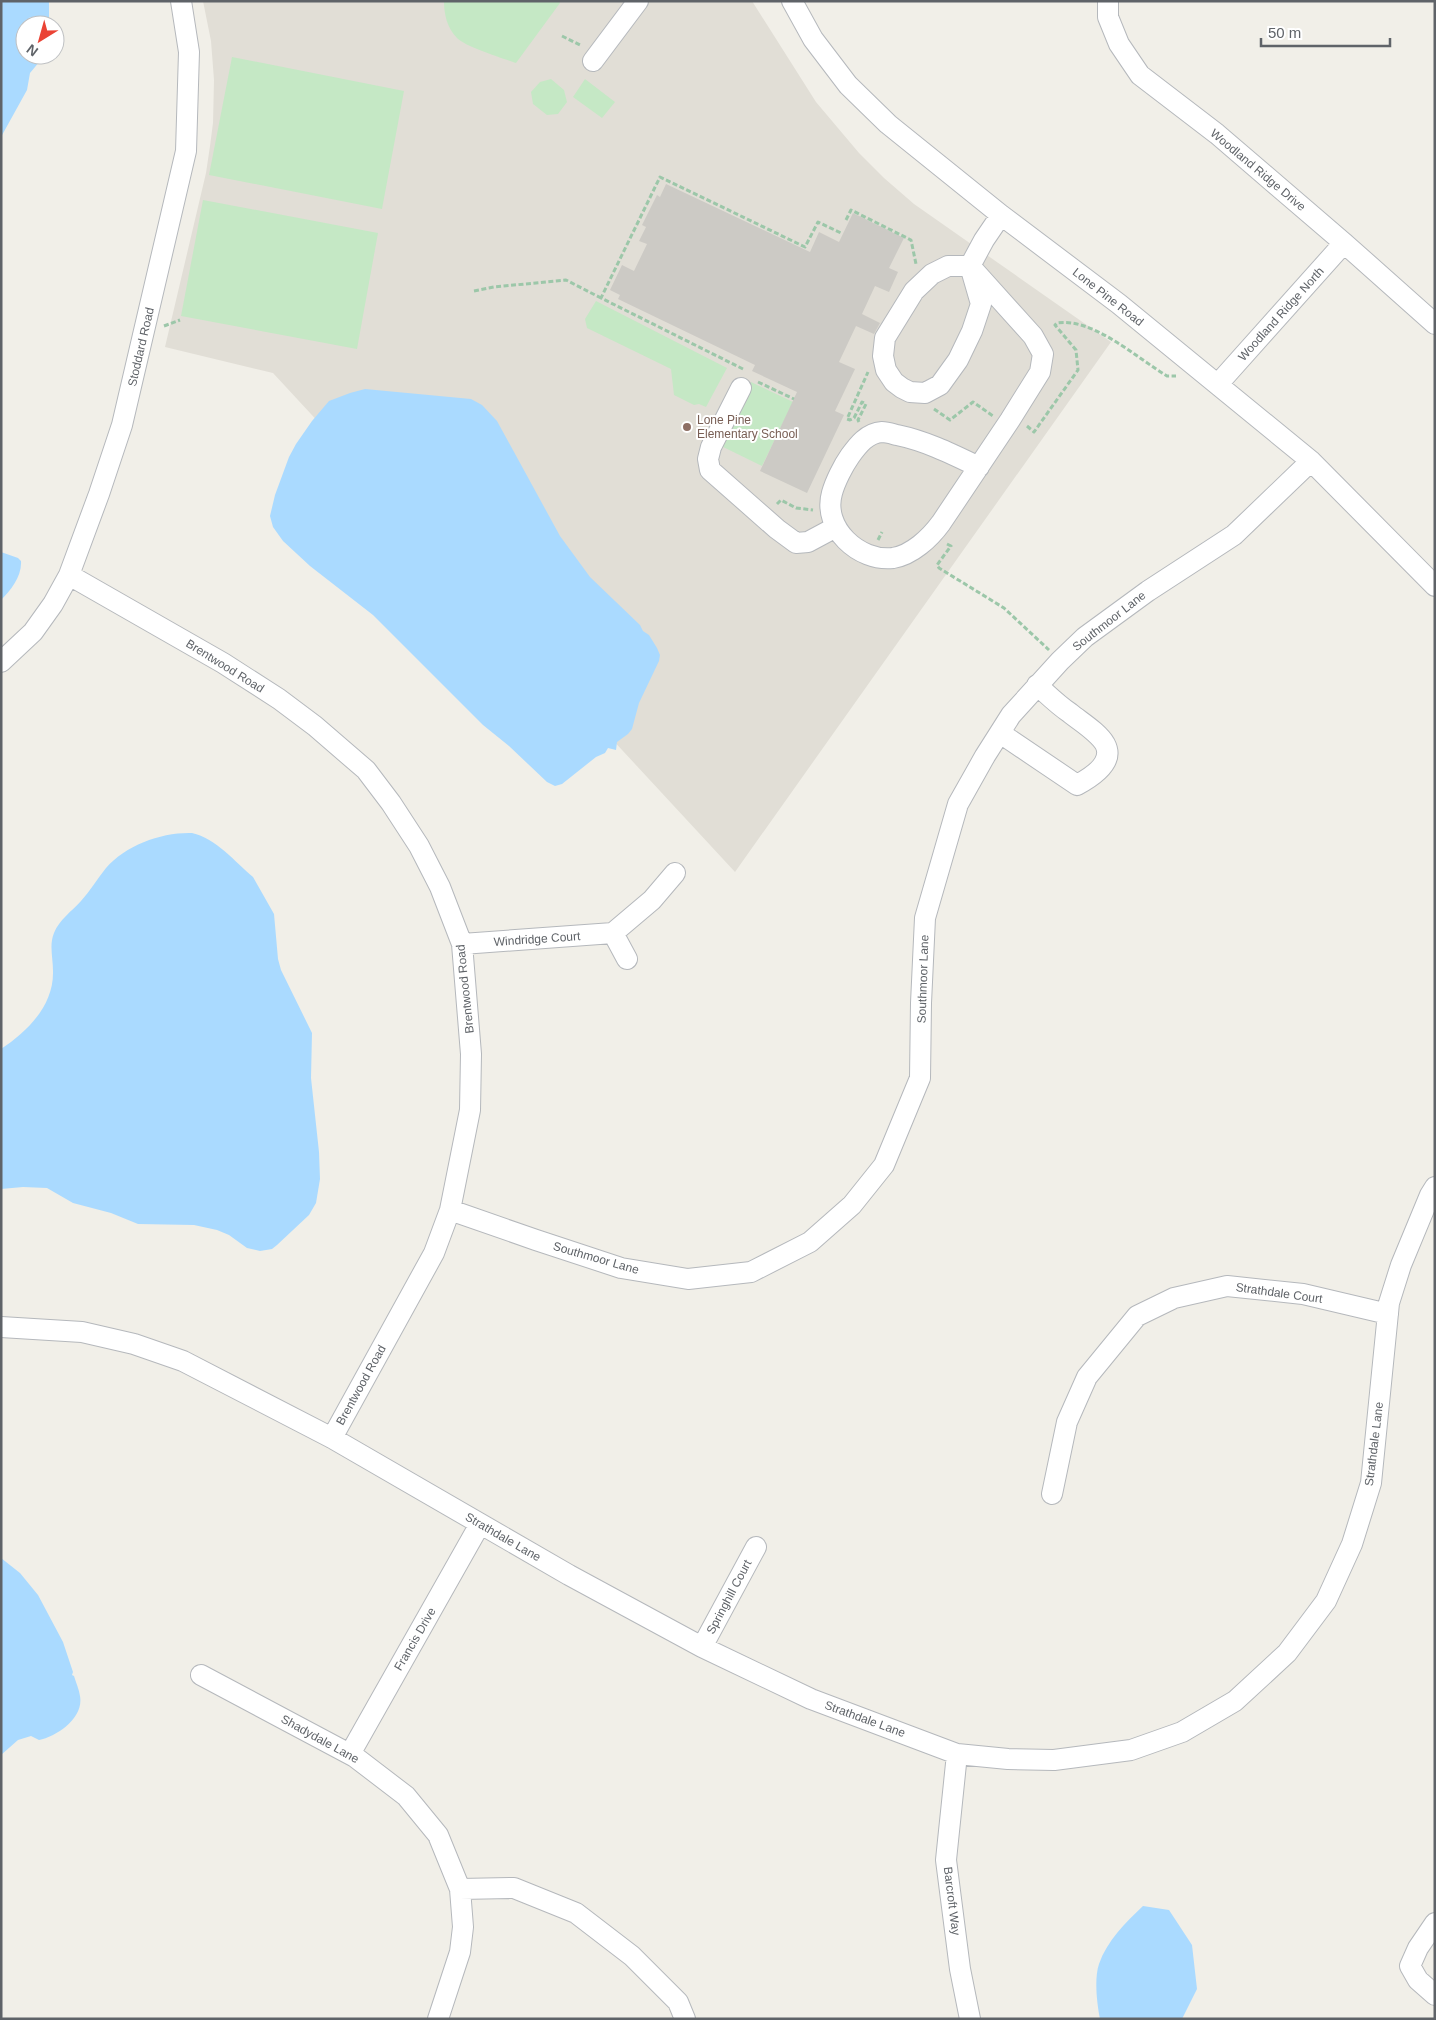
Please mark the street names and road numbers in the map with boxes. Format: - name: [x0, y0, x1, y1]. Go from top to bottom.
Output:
- street label: Woodland Ridge Drive: [1208, 126, 1309, 214]
- street label: Woodland Ridge North: [1235, 264, 1327, 364]
- street label: Lone Pine Road: [1070, 265, 1146, 329]
- street label: Stoddard Road: [125, 306, 157, 388]
- street label: Southmoor Lane: [1070, 588, 1149, 654]
- street label: Brentwood Road: [183, 636, 267, 696]
- street label: Windridge Court: [493, 929, 581, 949]
- street label: Southmoor Lane: [914, 934, 932, 1024]
- street label: Brentwood Road: [453, 944, 477, 1034]
- street label: Southmoor Lane: [551, 1239, 641, 1277]
- street label: Strathdale Court: [1235, 1280, 1324, 1306]
- street label: Brentwood Road: [333, 1343, 389, 1427]
- street label: Strathdale Lane: [1362, 1401, 1386, 1487]
- street label: Strathdale Lane: [463, 1510, 543, 1564]
- street label: Springhill Court: [704, 1557, 755, 1637]
- street label: Francis Drive: [391, 1605, 439, 1673]
- street label: Strathdale Lane: [823, 1698, 908, 1740]
- street label: Shadydale Lane: [279, 1712, 362, 1766]
- street label: Barcroft Way: [941, 1866, 963, 1936]

